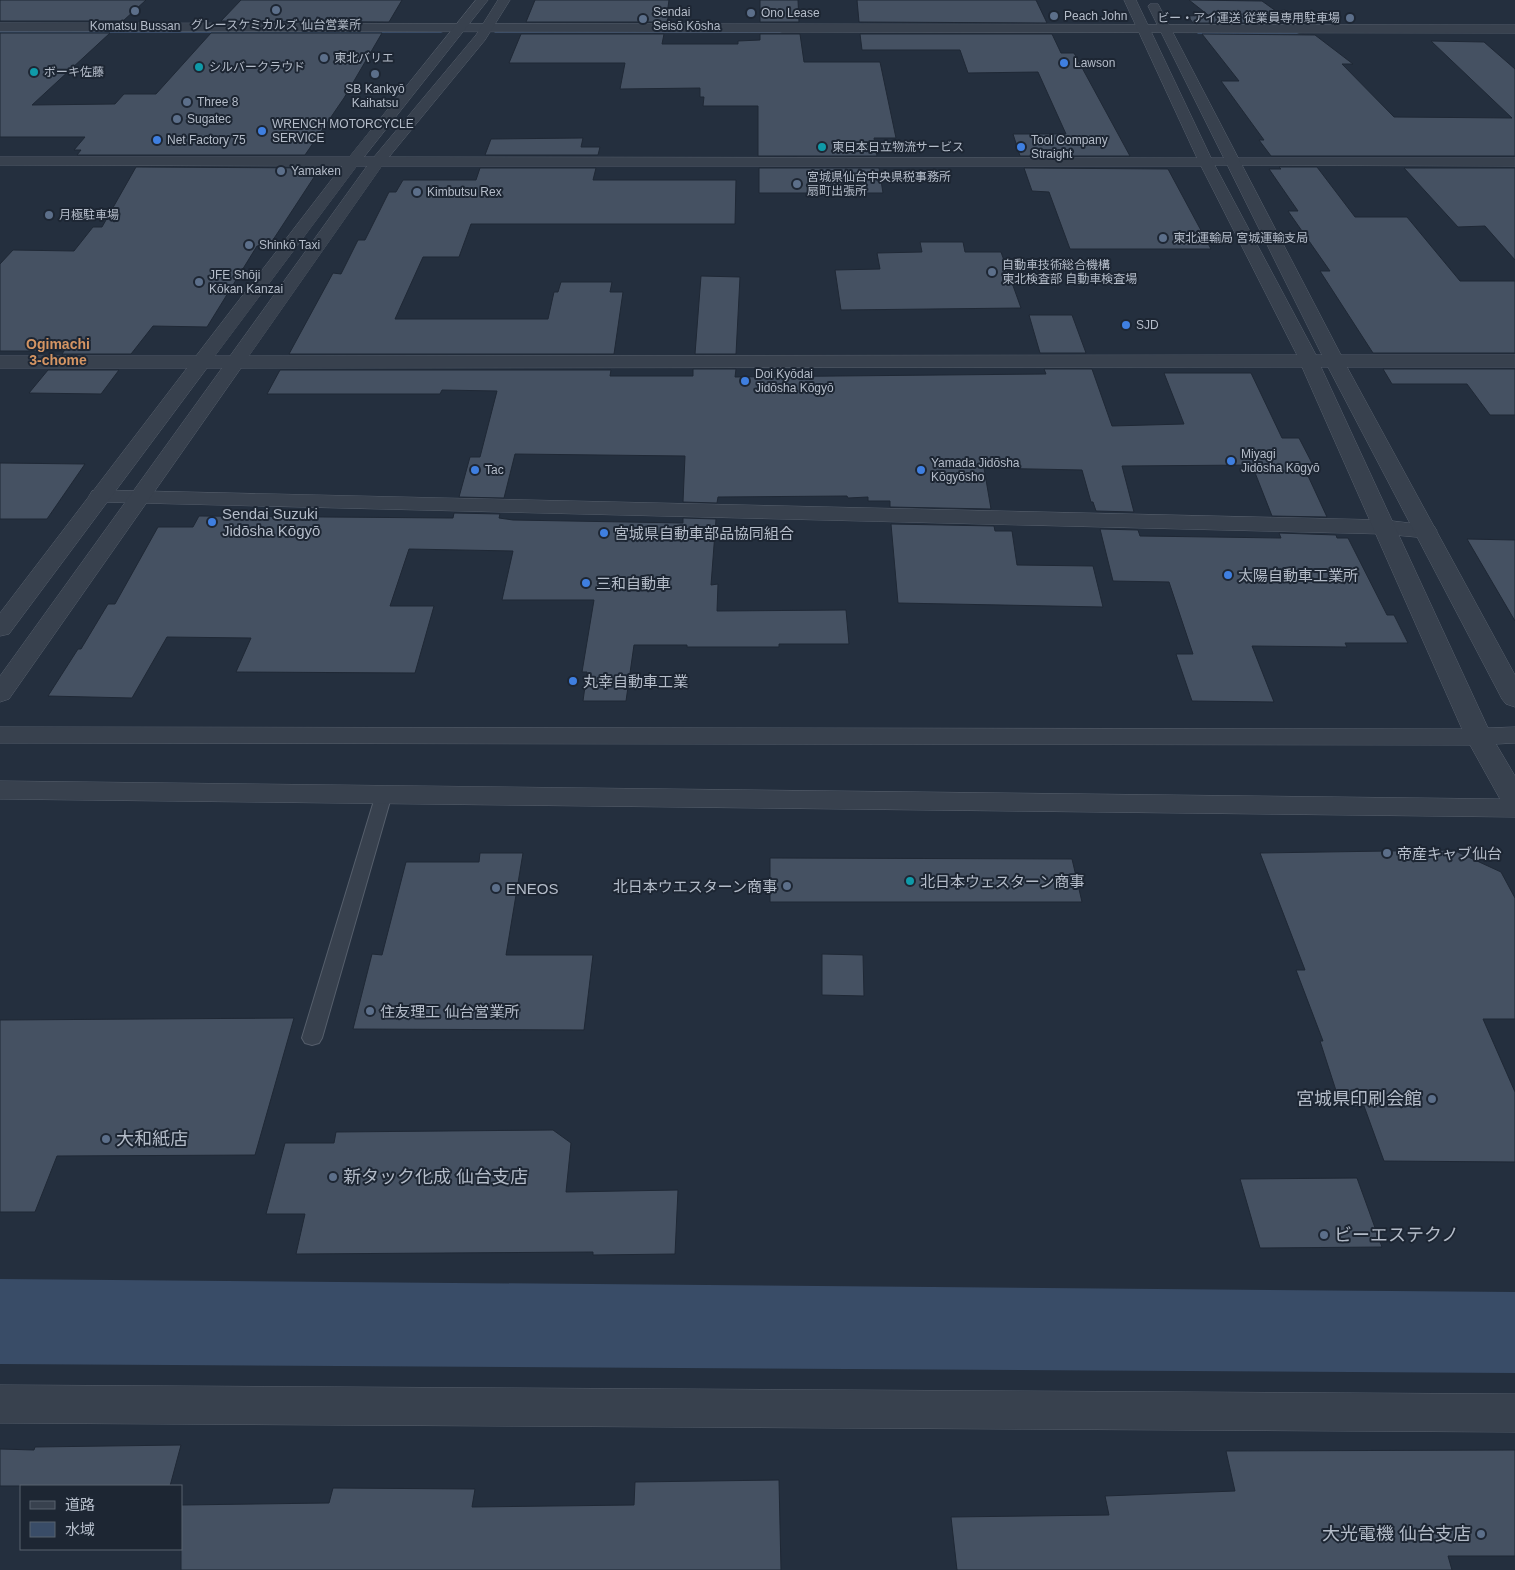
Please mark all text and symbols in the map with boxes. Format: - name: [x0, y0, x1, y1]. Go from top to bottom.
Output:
- marker: グレースケミカルズ 仙台営業所: [270, 4, 282, 16]
- marker: Komatsu Bussan: [129, 5, 141, 17]
- place label: Sendai Seisō Kōsha: [653, 5, 721, 33]
- place label: Ono Lease: [761, 6, 820, 20]
- marker: Ono Lease: [745, 7, 757, 19]
- place label: Peach John: [1064, 9, 1127, 23]
- marker: Peach John: [1048, 10, 1060, 22]
- place label: ビー・アイ運送 従業員専用駐車場: [1157, 11, 1340, 25]
- marker: ビー・アイ運送 従業員専用駐車場: [1344, 12, 1356, 24]
- marker: Sendai Seisō Kōsha: [637, 13, 649, 25]
- place label: グレースケミカルズ 仙台営業所: [191, 18, 361, 32]
- place label: Komatsu Bussan: [90, 19, 180, 33]
- place label: 東北バリエ: [334, 51, 394, 65]
- marker: 東北バリエ: [318, 52, 330, 64]
- place label: Lawson: [1074, 56, 1115, 70]
- marker: Lawson: [1058, 57, 1070, 69]
- place label: シルバークラウド: [209, 60, 305, 74]
- marker: シルバークラウド: [193, 61, 205, 73]
- place label: ボーキ佐藤: [44, 65, 104, 79]
- marker: ボーキ佐藤: [28, 66, 40, 78]
- marker: SB Kankyō Kaihatsu: [369, 68, 381, 80]
- place label: SB Kankyō Kaihatsu: [345, 82, 405, 110]
- place label: Three 8: [197, 95, 239, 109]
- marker: Three 8: [181, 96, 193, 108]
- place label: Sugatec: [187, 112, 231, 126]
- marker: Sugatec: [171, 113, 183, 125]
- place label: WRENCH MOTORCYCLE SERVICE: [272, 117, 414, 145]
- marker: WRENCH MOTORCYCLE SERVICE: [256, 125, 268, 137]
- place label: Net Factory 75: [167, 133, 246, 147]
- place label: Tool Company Straight: [1031, 133, 1108, 161]
- marker: Net Factory 75: [151, 134, 163, 146]
- place label: 東日本日立物流サービス: [832, 140, 964, 154]
- marker: 東日本日立物流サービス: [816, 141, 828, 153]
- marker: Tool Company Straight: [1015, 141, 1027, 153]
- place label: Yamaken: [291, 164, 341, 178]
- marker: Yamaken: [275, 165, 287, 177]
- place label: 宮城県仙台中央県税事務所 扇町出張所: [807, 170, 951, 198]
- marker: 宮城県仙台中央県税事務所 扇町出張所: [791, 178, 803, 190]
- place label: Kimbutsu Rex: [427, 185, 502, 199]
- marker: Kimbutsu Rex: [411, 186, 423, 198]
- place label: 月極駐車場: [59, 208, 119, 222]
- marker: 月極駐車場: [43, 209, 55, 221]
- place label: 東北運輸局 宮城運輸支局: [1173, 231, 1308, 245]
- marker: 東北運輸局 宮城運輸支局: [1157, 232, 1169, 244]
- place label: Shinkō Taxi: [259, 238, 320, 252]
- marker: Shinkō Taxi: [243, 239, 255, 251]
- place label: 自動車技術総合機構 東北検査部 自動車検査場: [1002, 258, 1137, 286]
- marker: 自動車技術総合機構 東北検査部 自動車検査場: [986, 266, 998, 278]
- place label: JFE Shōji Kōkan Kanzai: [209, 268, 283, 296]
- marker: JFE Shōji Kōkan Kanzai: [193, 276, 205, 288]
- place label: SJD: [1136, 318, 1159, 332]
- marker: SJD: [1120, 319, 1132, 331]
- district label: Ogimachi 3-chome: [26, 336, 90, 368]
- place label: Doi Kyōdai Jidōsha Kōgyō: [755, 367, 834, 395]
- marker: Doi Kyōdai Jidōsha Kōgyō: [739, 375, 751, 387]
- place label: Miyagi Jidōsha Kōgyō: [1241, 447, 1320, 475]
- marker: Miyagi Jidōsha Kōgyō: [1225, 455, 1237, 467]
- place label: Yamada Jidōsha Kōgyōsho: [931, 456, 1020, 484]
- place label: Tac: [485, 463, 504, 477]
- marker: Tac: [469, 464, 481, 476]
- marker: Yamada Jidōsha Kōgyōsho: [915, 464, 927, 476]
- place label: Sendai Suzuki Jidōsha Kōgyō: [222, 505, 320, 539]
- marker: Sendai Suzuki Jidōsha Kōgyō: [206, 516, 218, 528]
- place label: 宮城県自動車部品協同組合: [614, 525, 794, 542]
- marker: 宮城県自動車部品協同組合: [598, 527, 610, 539]
- place label: 太陽自動車工業所: [1238, 567, 1358, 584]
- marker: 太陽自動車工業所: [1222, 569, 1234, 581]
- place label: 三和自動車: [596, 575, 671, 592]
- marker: 三和自動車: [580, 577, 592, 589]
- place label: 丸幸自動車工業: [583, 673, 688, 690]
- marker: 丸幸自動車工業: [567, 675, 579, 687]
- place label: 帝産キャブ仙台: [1397, 845, 1502, 862]
- marker: 帝産キャブ仙台: [1381, 847, 1393, 859]
- place label: 北日本ウェスターン商事: [920, 873, 1084, 890]
- marker: 北日本ウェスターン商事: [904, 875, 916, 887]
- place label: 北日本ウエスターン商事: [613, 878, 777, 895]
- place label: ENEOS: [506, 880, 559, 897]
- marker: 北日本ウエスターン商事: [781, 880, 793, 892]
- marker: ENEOS: [490, 882, 502, 894]
- place label: 住友理工 仙台営業所: [380, 1003, 519, 1020]
- marker: 住友理工 仙台営業所: [364, 1005, 376, 1017]
- place label: 宮城県印刷会館: [1296, 1089, 1422, 1109]
- marker: 宮城県印刷会館: [1426, 1093, 1438, 1105]
- place label: 大和紙店: [116, 1129, 188, 1149]
- marker: 大和紙店: [100, 1133, 112, 1145]
- place label: 新タック化成 仙台支店: [343, 1167, 528, 1187]
- marker: 新タック化成 仙台支店: [327, 1171, 339, 1183]
- place label: ビーエステクノ: [1334, 1225, 1459, 1245]
- marker: ビーエステクノ: [1318, 1229, 1330, 1241]
- legend: [20, 1485, 182, 1550]
- text: 道路: [65, 1496, 95, 1513]
- text: 水域: [65, 1521, 95, 1538]
- place label: 大光電機 仙台支店: [1322, 1524, 1471, 1544]
- marker: 大光電機 仙台支店: [1475, 1528, 1487, 1540]

